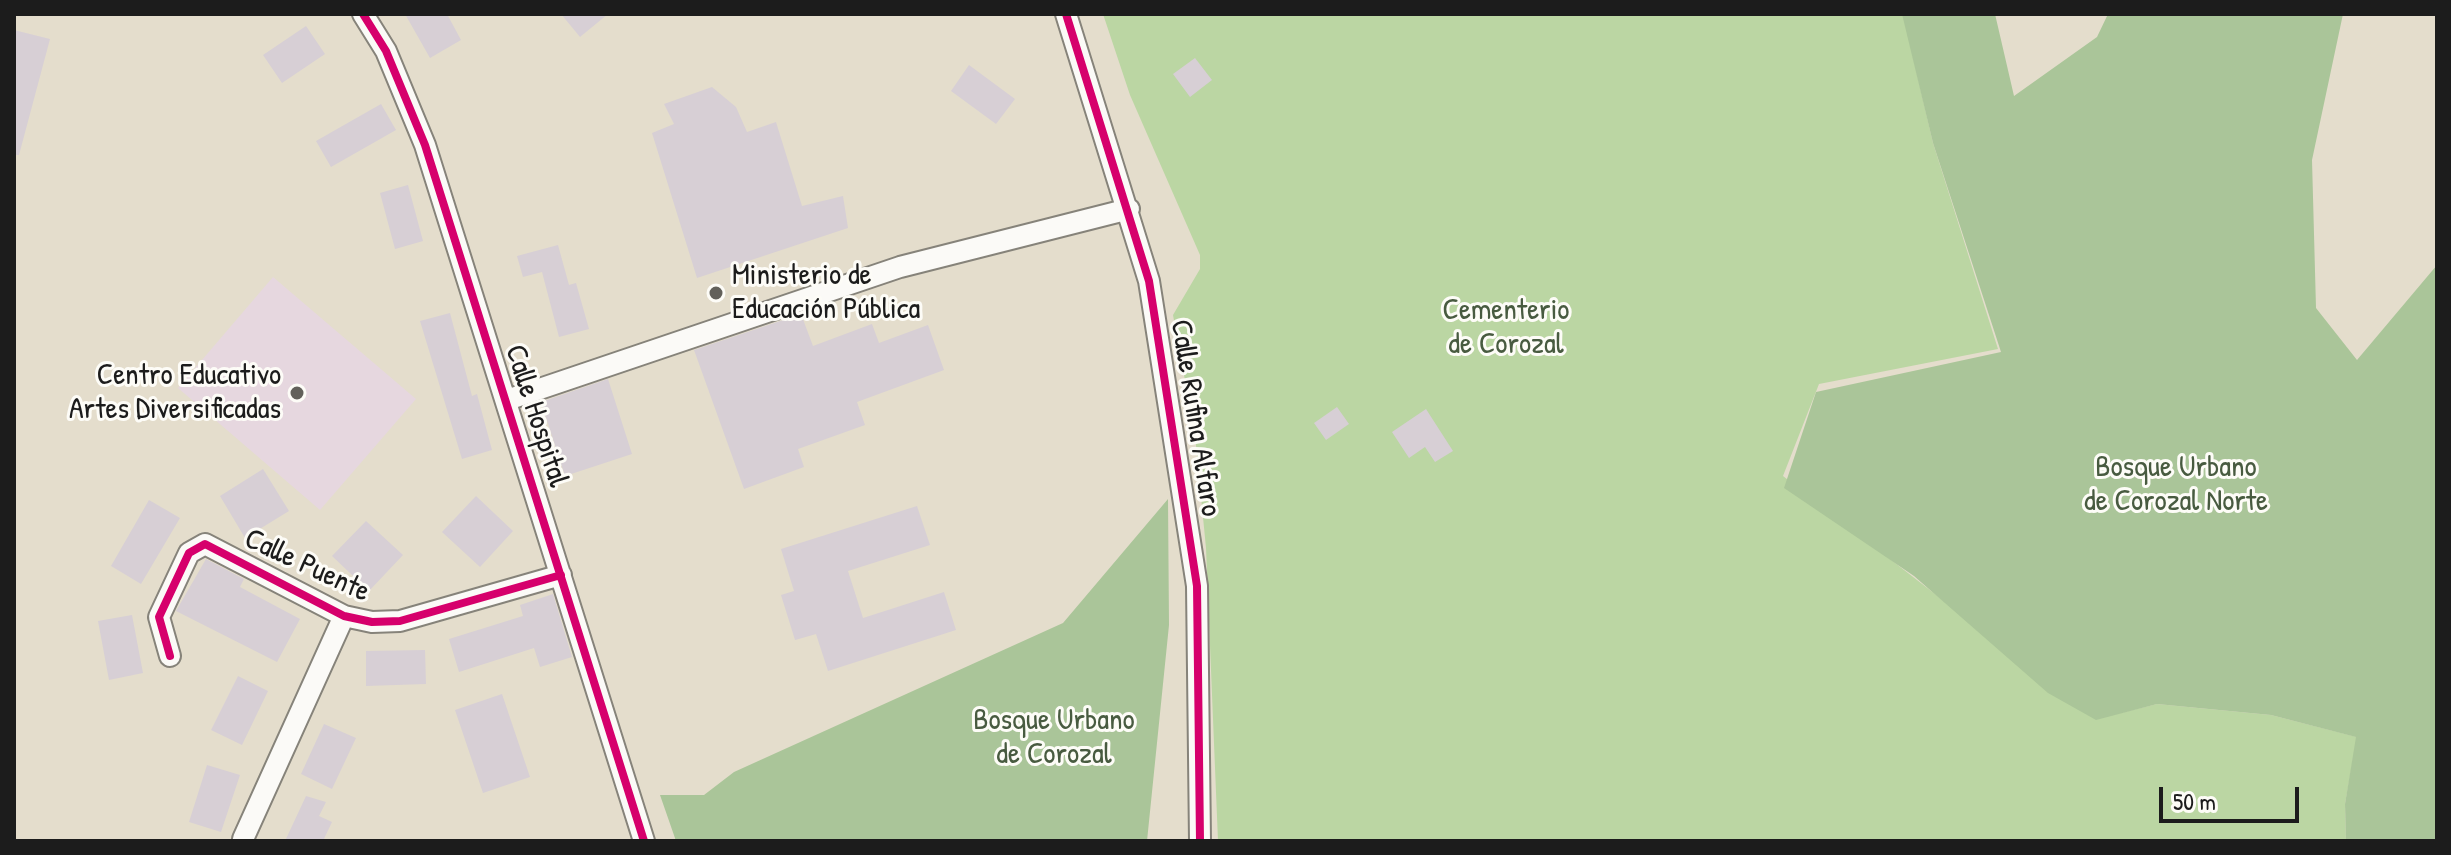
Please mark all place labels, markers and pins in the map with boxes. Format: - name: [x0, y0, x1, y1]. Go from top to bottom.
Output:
- place label: Ministerio de Educación Pública: [732, 258, 920, 328]
- marker: Ministerio de Educación Pública: [707, 284, 725, 302]
- place label: Centro Educativo Artes Diversificadas: [69, 358, 281, 428]
- marker: Centro Educativo Artes Diversificadas: [288, 384, 306, 402]

